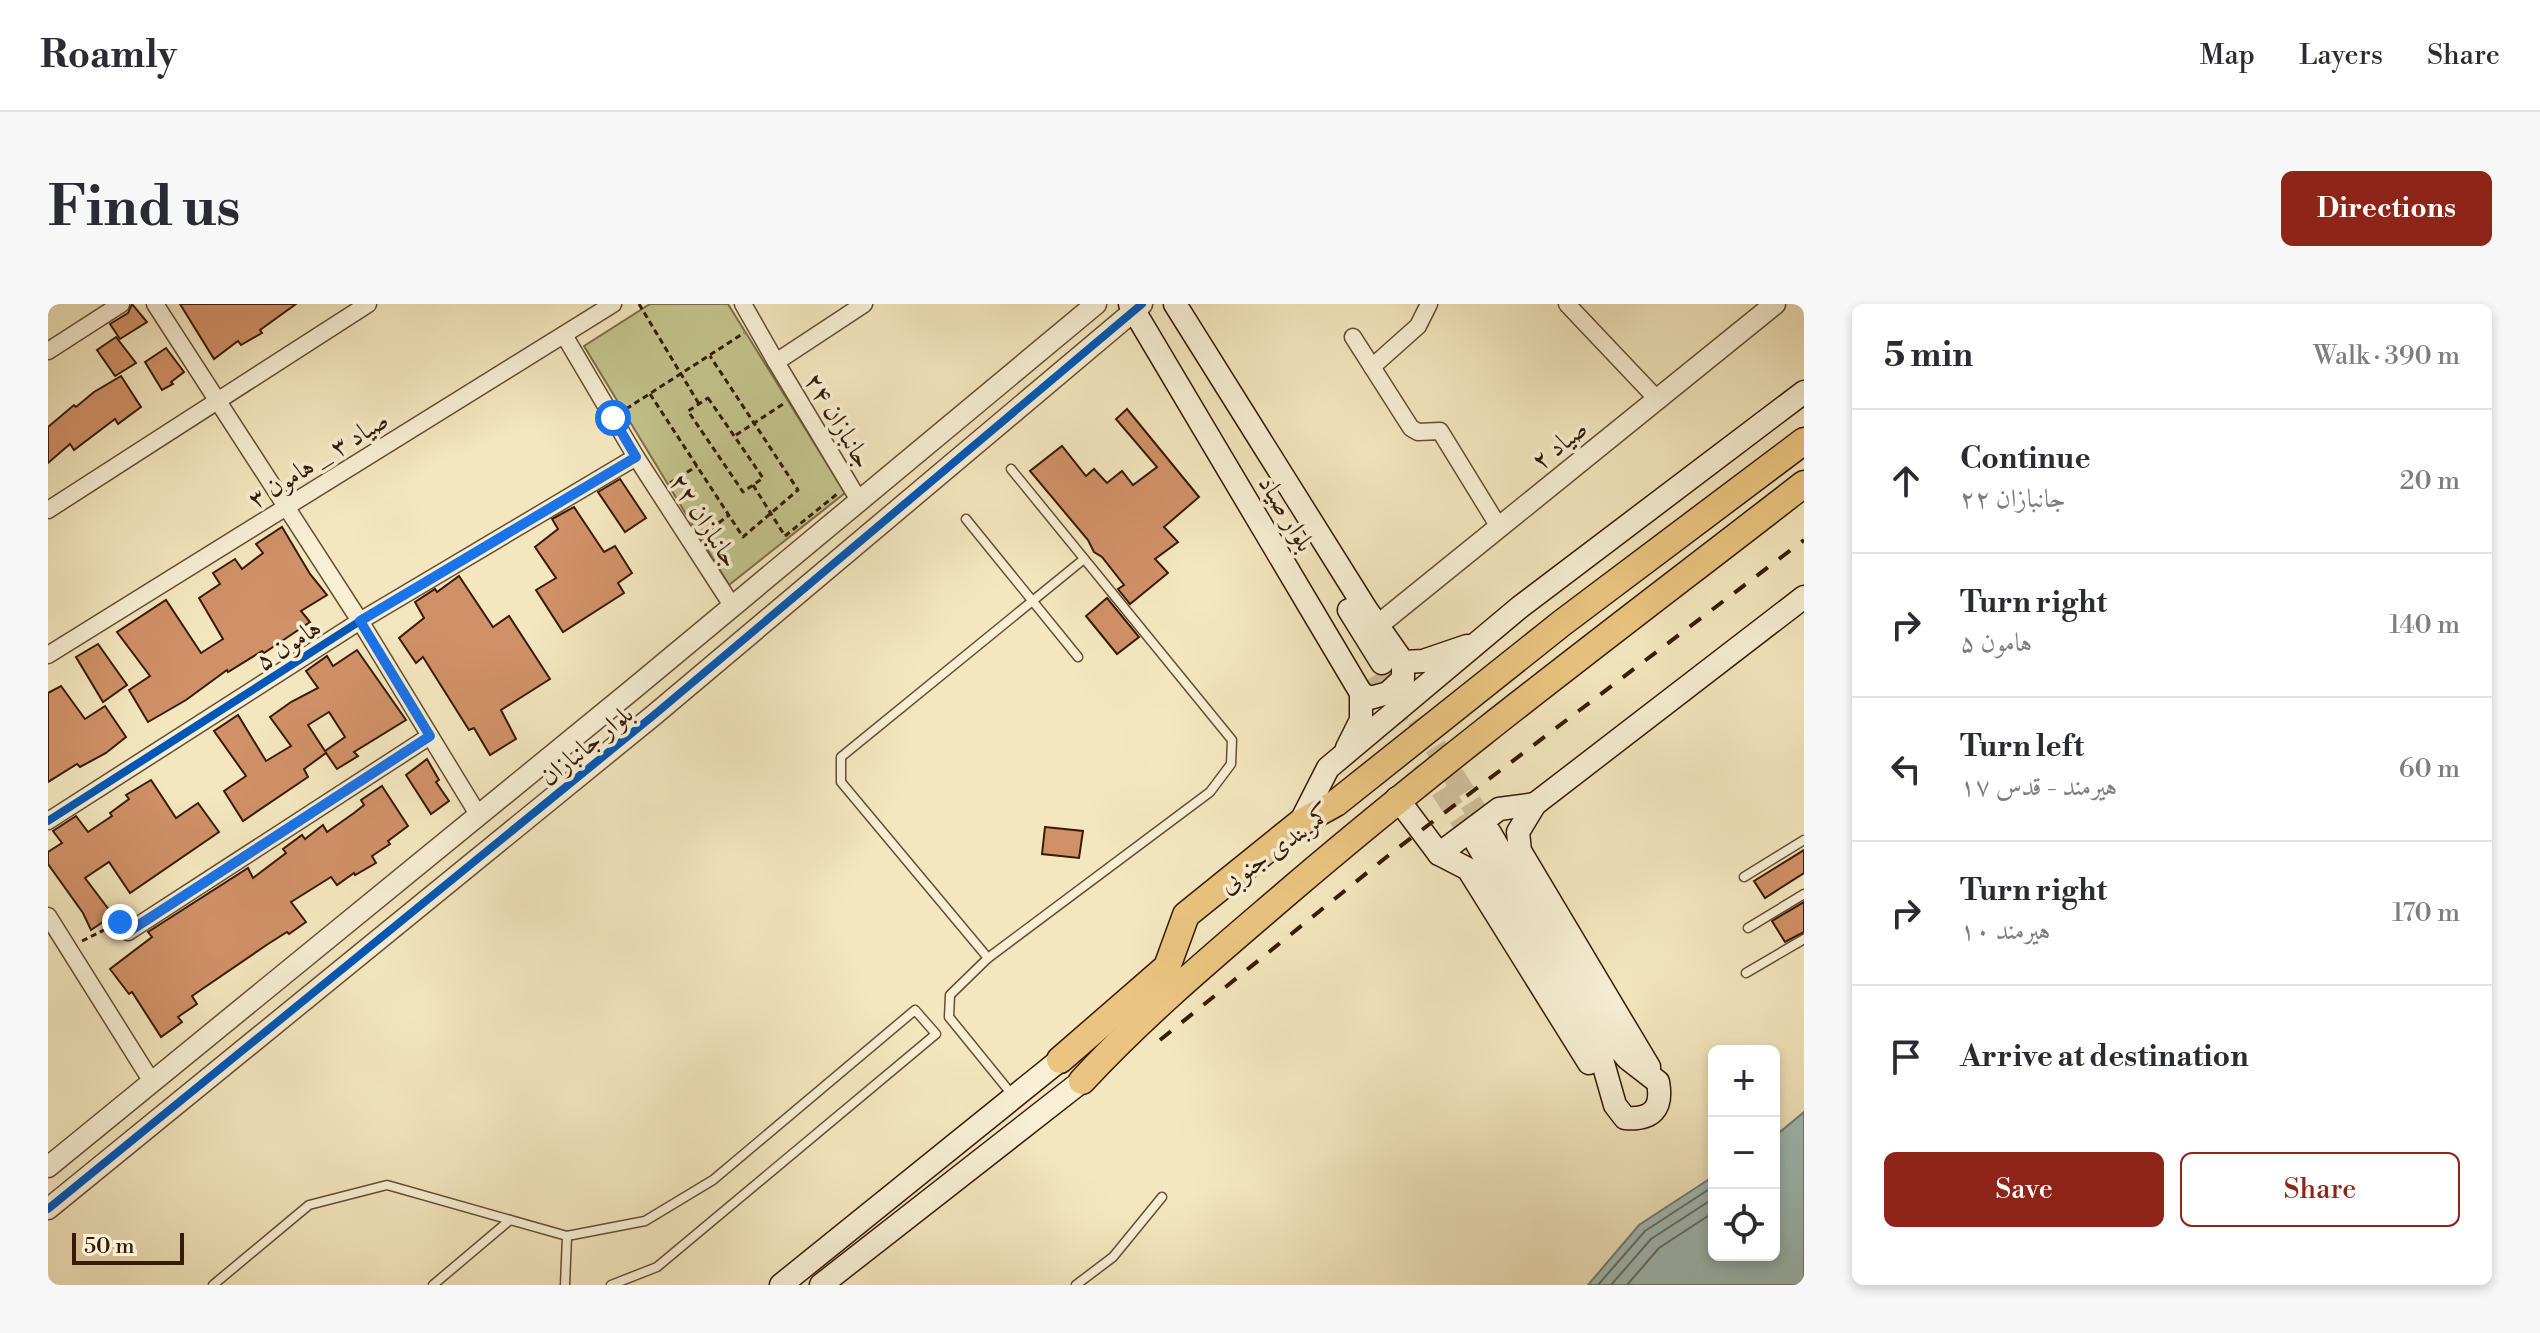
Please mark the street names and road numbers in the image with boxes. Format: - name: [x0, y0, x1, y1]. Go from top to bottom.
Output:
- street label: جانبازان ۲۴: [797, 367, 879, 474]
- street label: صیاد ۳ _ هامون ۳: [242, 404, 395, 516]
- street label: صیاد ۲: [1525, 413, 1594, 477]
- street label: جانبازان ۲۲: [662, 467, 746, 574]
- street label: بلوار صیاد: [1251, 470, 1321, 557]
- street label: هامون ۵: [250, 612, 328, 678]
- street label: بلوار جانبازان: [533, 698, 640, 793]
- street label: کمربندی جنوبی: [1213, 797, 1340, 902]

